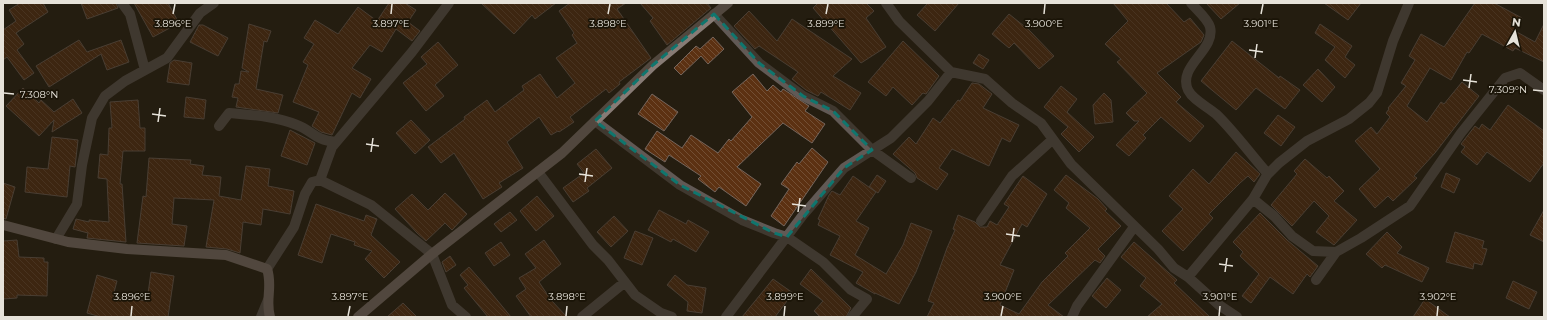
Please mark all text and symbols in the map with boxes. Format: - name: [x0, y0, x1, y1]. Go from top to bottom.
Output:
- north arrow: [1495, 12, 1535, 52]
- text: N: [1511, 15, 1522, 30]
- text: 3.896°E: [154, 17, 192, 30]
- text: 3.897°E: [372, 17, 410, 30]
- text: 3.898°E: [589, 17, 627, 30]
- text: 3.899°E: [807, 17, 845, 30]
- text: 3.900°E: [1025, 17, 1063, 30]
- text: 3.901°E: [1244, 17, 1279, 30]
- text: 7.309°N: [1489, 83, 1527, 96]
- text: 7.308°N: [20, 88, 58, 101]
- text: 3.896°E: [113, 290, 151, 303]
- text: 3.897°E: [331, 290, 369, 303]
- text: 3.898°E: [548, 290, 586, 303]
- text: 3.899°E: [766, 290, 804, 303]
- text: 3.900°E: [984, 290, 1022, 303]
- text: 3.901°E: [1203, 290, 1238, 303]
- text: 3.902°E: [1419, 290, 1457, 303]

